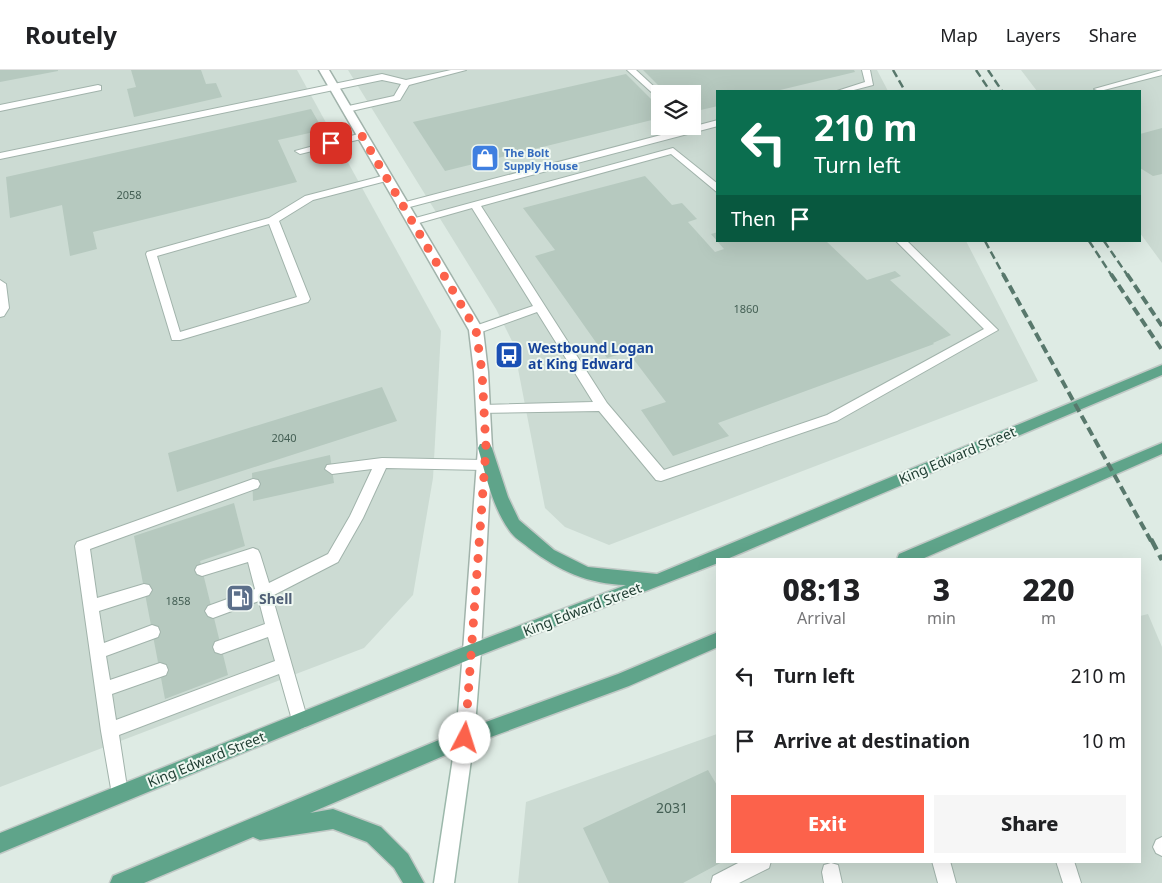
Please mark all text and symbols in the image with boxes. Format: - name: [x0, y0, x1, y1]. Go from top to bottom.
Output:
- text: Routely: [25, 18, 117, 51]
- text: Map: [940, 23, 978, 47]
- text: Layers: [1006, 23, 1061, 47]
- text: Share: [1089, 23, 1137, 47]
- map controls: [651, 85, 701, 135]
- button: layers: [651, 85, 701, 135]
- text: 210 m: [814, 104, 917, 151]
- icon: left: [731, 110, 796, 175]
- pin: [310, 122, 352, 164]
- icon: arrive: [317, 129, 345, 157]
- shop icon: The Bolt Supply House: [470, 143, 500, 173]
- place label: The Bolt Supply House: [504, 145, 578, 173]
- text: Turn left: [814, 149, 901, 179]
- house number: 2058: [116, 187, 142, 202]
- icon: arrive: [786, 205, 814, 233]
- text: Then: [731, 206, 776, 232]
- house number: 1860: [733, 301, 759, 316]
- place label: Westbound Logan at King Edward: [528, 338, 654, 373]
- bus stop icon: Westbound Logan at King Edward: [494, 340, 524, 370]
- street label: King Edward Street: [896, 422, 1018, 488]
- house number: 2040: [271, 430, 297, 445]
- text: 08:13: [783, 569, 860, 610]
- text: 3: [933, 569, 950, 610]
- text: 220: [1022, 569, 1074, 610]
- street label: King Edward Street: [520, 578, 644, 640]
- fuel station icon: Shell: [225, 583, 255, 613]
- place label: Shell: [259, 589, 293, 608]
- house number: 1858: [165, 593, 191, 608]
- text: Arrival: [797, 607, 846, 629]
- text: min: [927, 607, 956, 629]
- text: m: [1041, 607, 1056, 629]
- icon: left: [731, 662, 759, 690]
- text: Turn left: [774, 663, 855, 689]
- text: 210 m: [1071, 663, 1126, 689]
- position arrow: [438, 711, 490, 763]
- street label: King Edward Street: [144, 727, 268, 791]
- icon: arrive: [731, 727, 759, 755]
- text: Arrive at destination: [774, 728, 970, 754]
- text: 10 m: [1082, 728, 1126, 754]
- button: Exit: [731, 795, 924, 853]
- button: Share: [934, 795, 1126, 853]
- house number: 2031: [656, 798, 688, 817]

